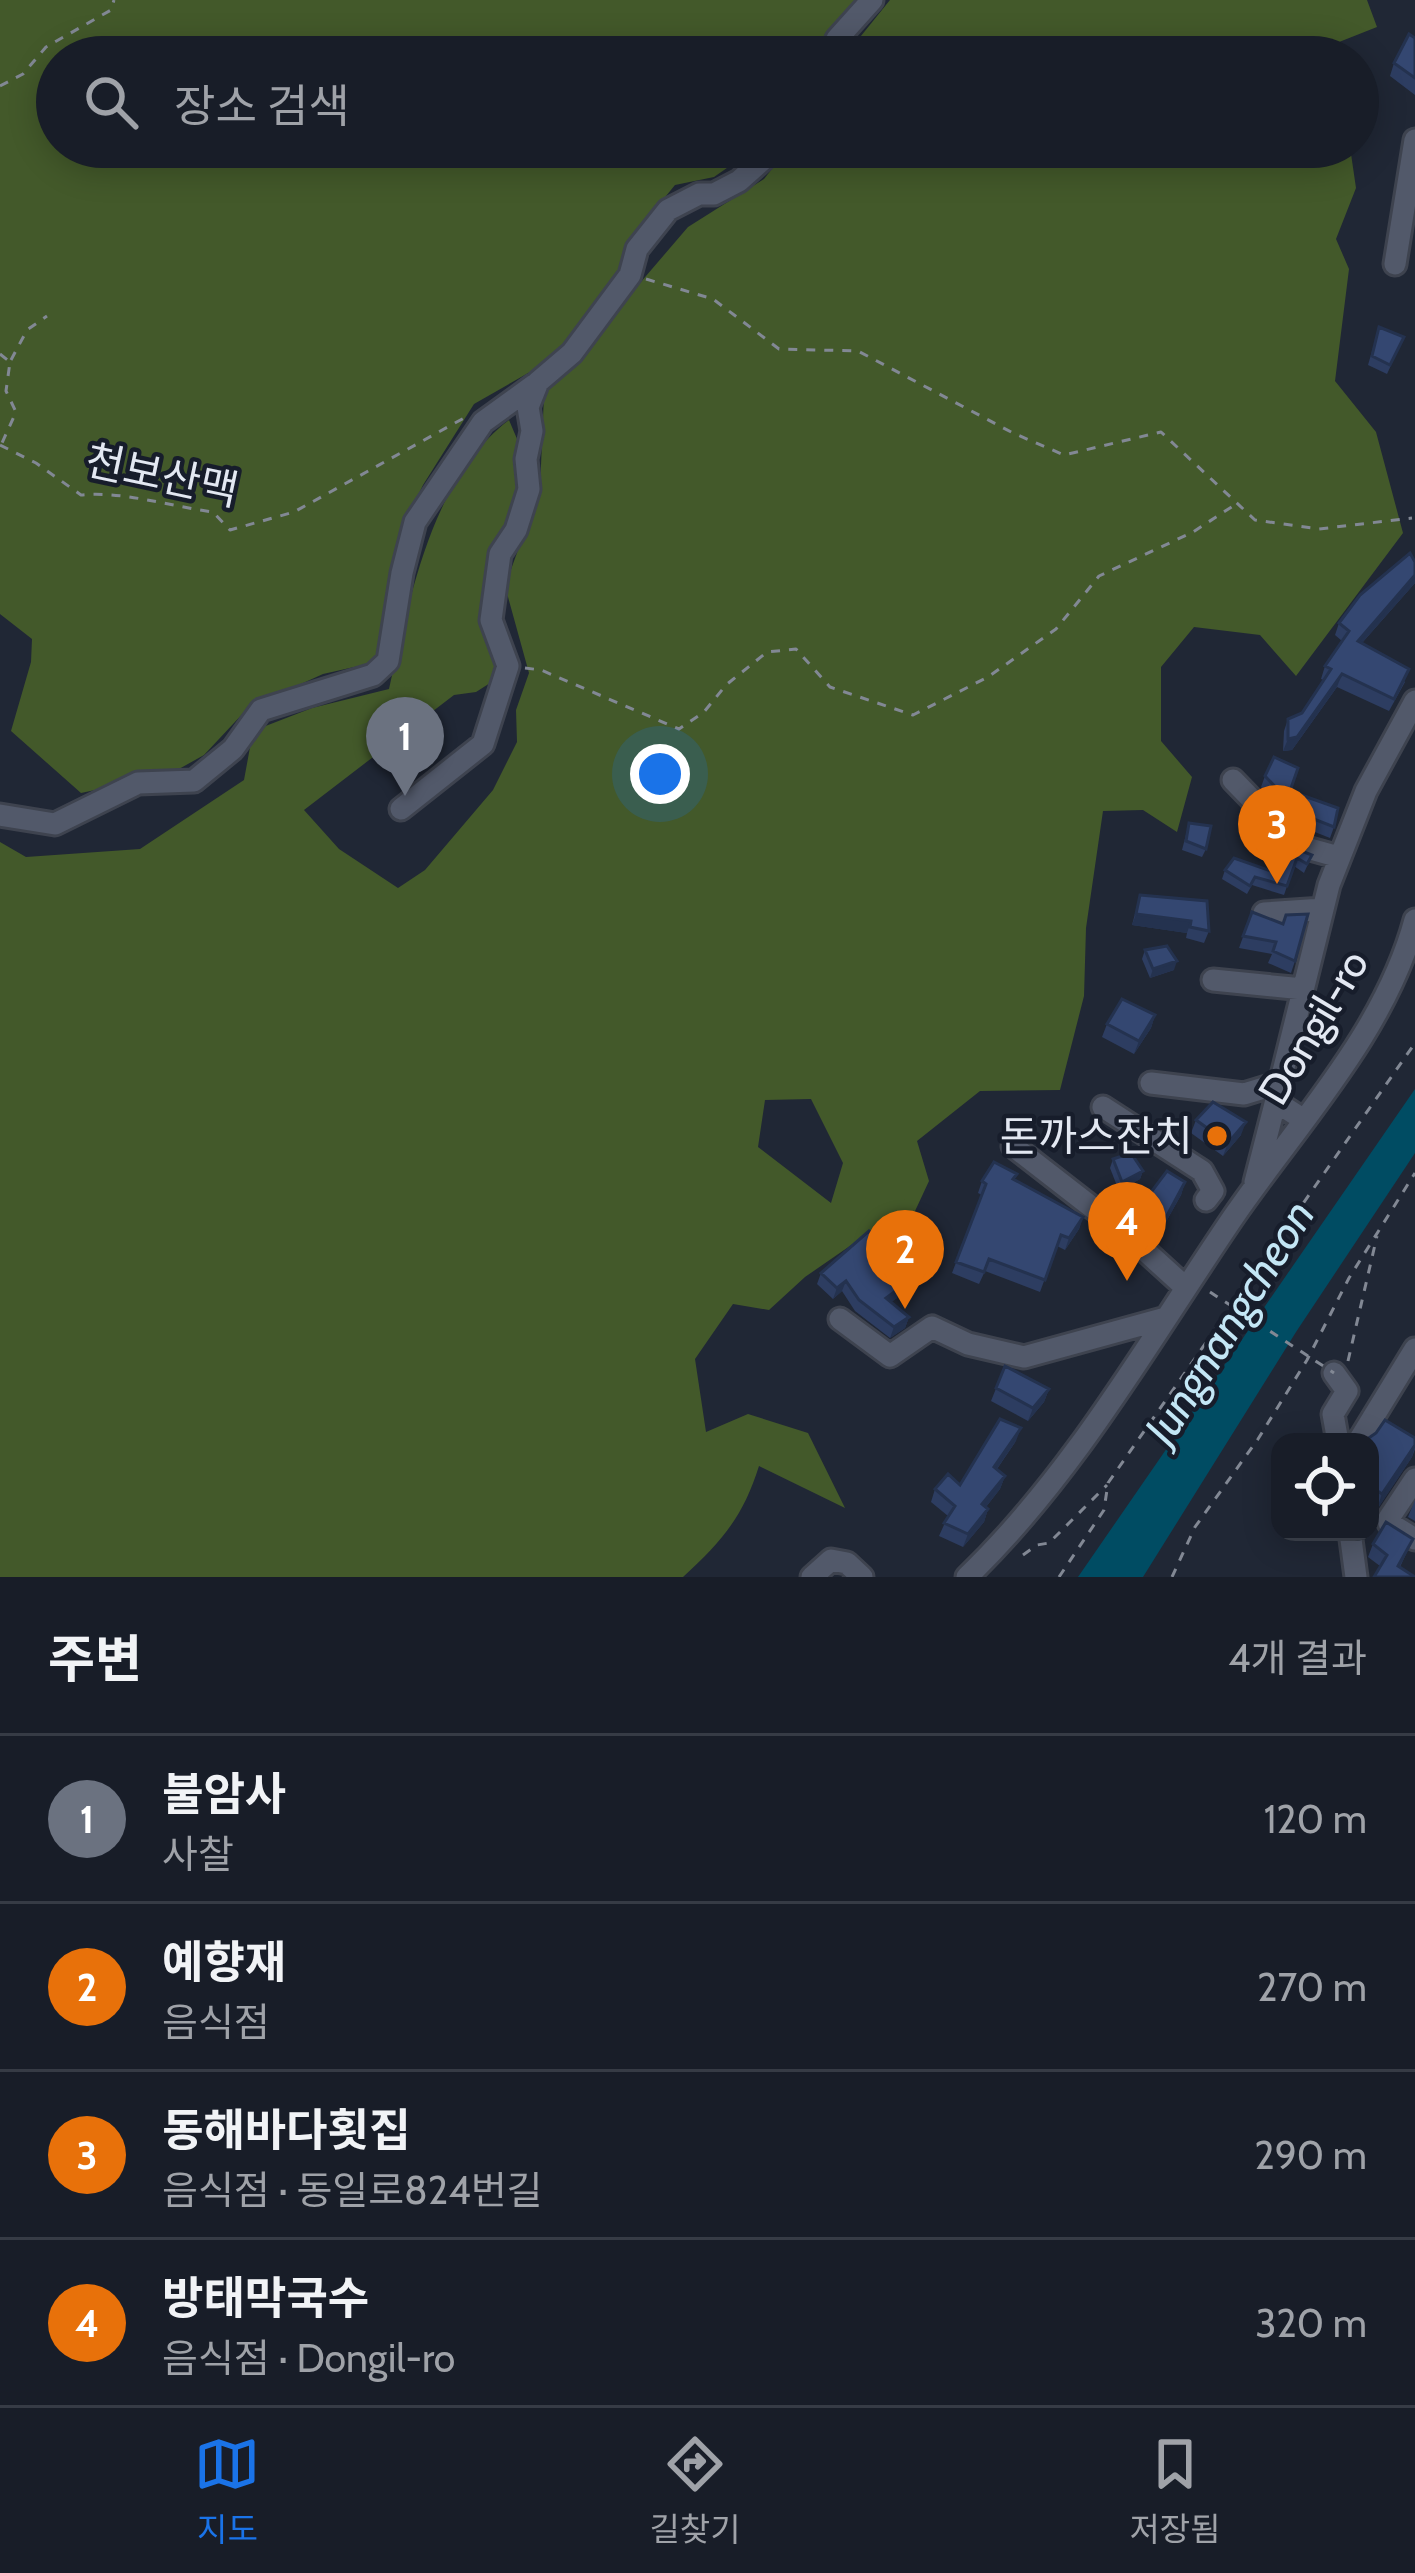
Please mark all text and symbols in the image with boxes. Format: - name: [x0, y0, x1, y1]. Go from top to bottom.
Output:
- search box: [36, 36, 1379, 168]
- icon: search: [78, 69, 144, 135]
- text: 장소 검색: [174, 79, 350, 133]
- street label: 천보산맥: [81, 434, 243, 516]
- pin: 1: [366, 697, 444, 796]
- your location: [630, 744, 690, 804]
- pin: 3: [1238, 785, 1316, 884]
- street label: Dongil-ro: [1247, 940, 1379, 1114]
- place label: 돈까스잔치: [1000, 1110, 1193, 1162]
- marker: 돈까스잔치: [1204, 1123, 1230, 1149]
- pin: 4: [1088, 1182, 1166, 1281]
- water label: Jungnangcheon: [1130, 1190, 1325, 1457]
- pin: 2: [866, 1210, 944, 1309]
- map controls: [1271, 1433, 1379, 1541]
- button: locate: [1271, 1433, 1379, 1541]
- text: 주변: [48, 1628, 142, 1690]
- text: 4개 결과: [1228, 1634, 1367, 1682]
- text: 불암사: [162, 1767, 286, 1821]
- text: 1: [80, 1795, 94, 1843]
- text: 120 m: [1264, 1795, 1367, 1843]
- text: 사찰: [162, 1830, 234, 1878]
- text: 예향재: [162, 1935, 286, 1989]
- text: 2: [77, 1963, 97, 2011]
- text: 270 m: [1257, 1963, 1367, 2011]
- text: 음식점: [162, 1998, 270, 2046]
- text: 동해바다횟집: [162, 2103, 410, 2157]
- text: 3: [76, 2131, 98, 2179]
- text: 290 m: [1254, 2131, 1367, 2179]
- text: 음식점 · 동일로824번길: [162, 2166, 542, 2214]
- text: 방태막국수: [162, 2271, 369, 2325]
- text: 4: [75, 2299, 99, 2347]
- text: 320 m: [1255, 2299, 1367, 2347]
- text: 음식점 · Dongil-ro: [162, 2334, 455, 2382]
- tab: 지도: [194, 2431, 260, 2551]
- tab: 길찾기: [649, 2431, 741, 2551]
- tab: 저장됨: [1129, 2431, 1221, 2551]

